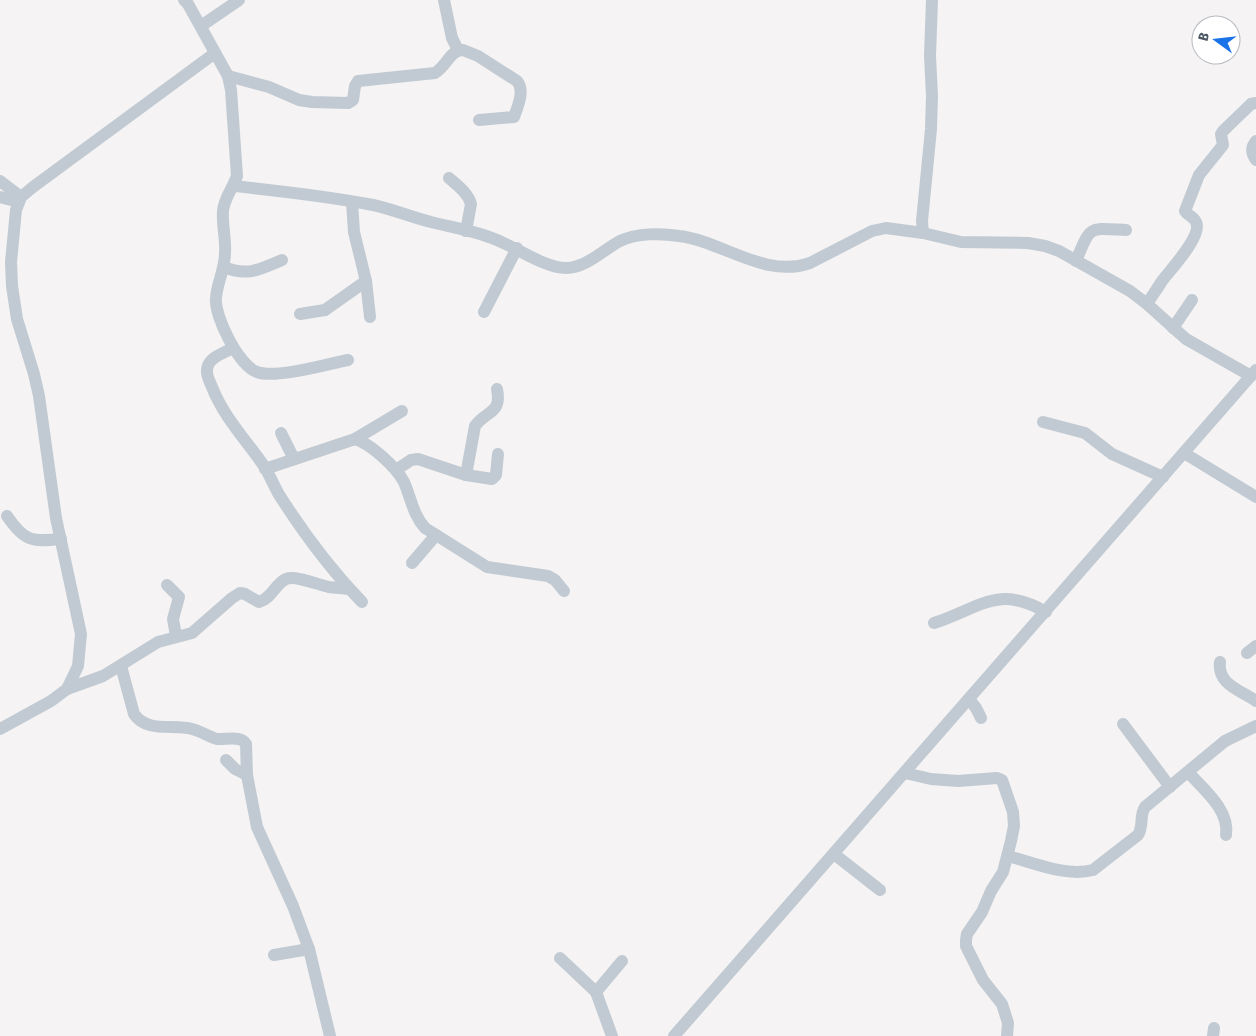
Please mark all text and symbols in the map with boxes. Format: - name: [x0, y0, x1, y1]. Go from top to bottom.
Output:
- north arrow: [1191, 15, 1241, 65]
- text: B: [1195, 31, 1213, 43]

